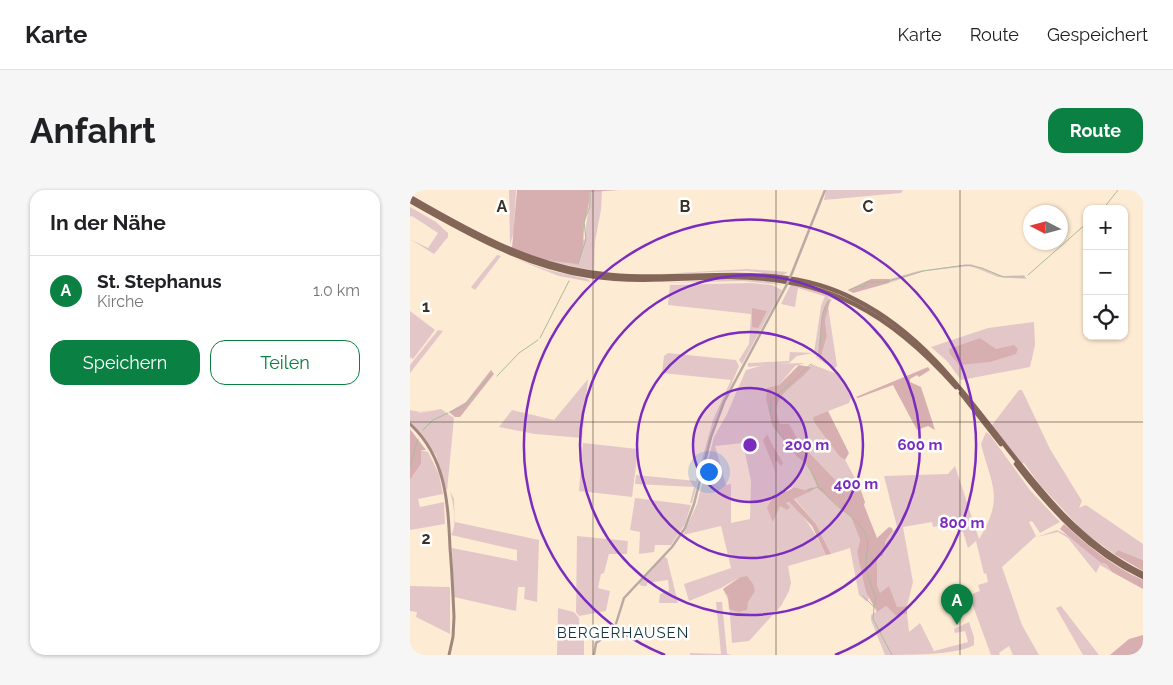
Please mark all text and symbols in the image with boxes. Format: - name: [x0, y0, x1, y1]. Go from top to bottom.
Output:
- text: Karte: [25, 20, 87, 49]
- text: Karte: [898, 24, 942, 45]
- text: Route: [970, 24, 1019, 45]
- text: Gespeichert: [1047, 24, 1148, 45]
- button: Route: [1048, 108, 1143, 153]
- text: Anfahrt: [30, 110, 156, 151]
- text: A: [497, 197, 508, 216]
- text: B: [680, 197, 691, 216]
- text: C: [863, 197, 874, 216]
- north arrow: [1023, 205, 1068, 250]
- map controls: [1083, 205, 1128, 340]
- button: +: [1083, 205, 1128, 250]
- text: In der Nähe: [50, 210, 166, 235]
- button: −: [1083, 250, 1128, 295]
- text: St. Stephanus: [97, 270, 222, 292]
- text: A: [61, 281, 71, 300]
- text: 1.0 km: [313, 281, 360, 300]
- text: Kirche: [97, 292, 144, 311]
- button: locate: [1083, 295, 1128, 340]
- text: 1: [422, 297, 430, 316]
- button: Speichern: [50, 340, 200, 385]
- button: Teilen: [210, 340, 360, 385]
- centre of rings: [741, 436, 759, 454]
- text: 200 m: [785, 436, 829, 454]
- text: 600 m: [897, 436, 943, 454]
- your location: [696, 459, 722, 485]
- text: 400 m: [834, 475, 878, 493]
- text: 800 m: [939, 514, 985, 532]
- text: 2: [421, 529, 431, 548]
- pin: A: [941, 584, 973, 625]
- district label: BERGERHAUSEN: [557, 624, 689, 642]

